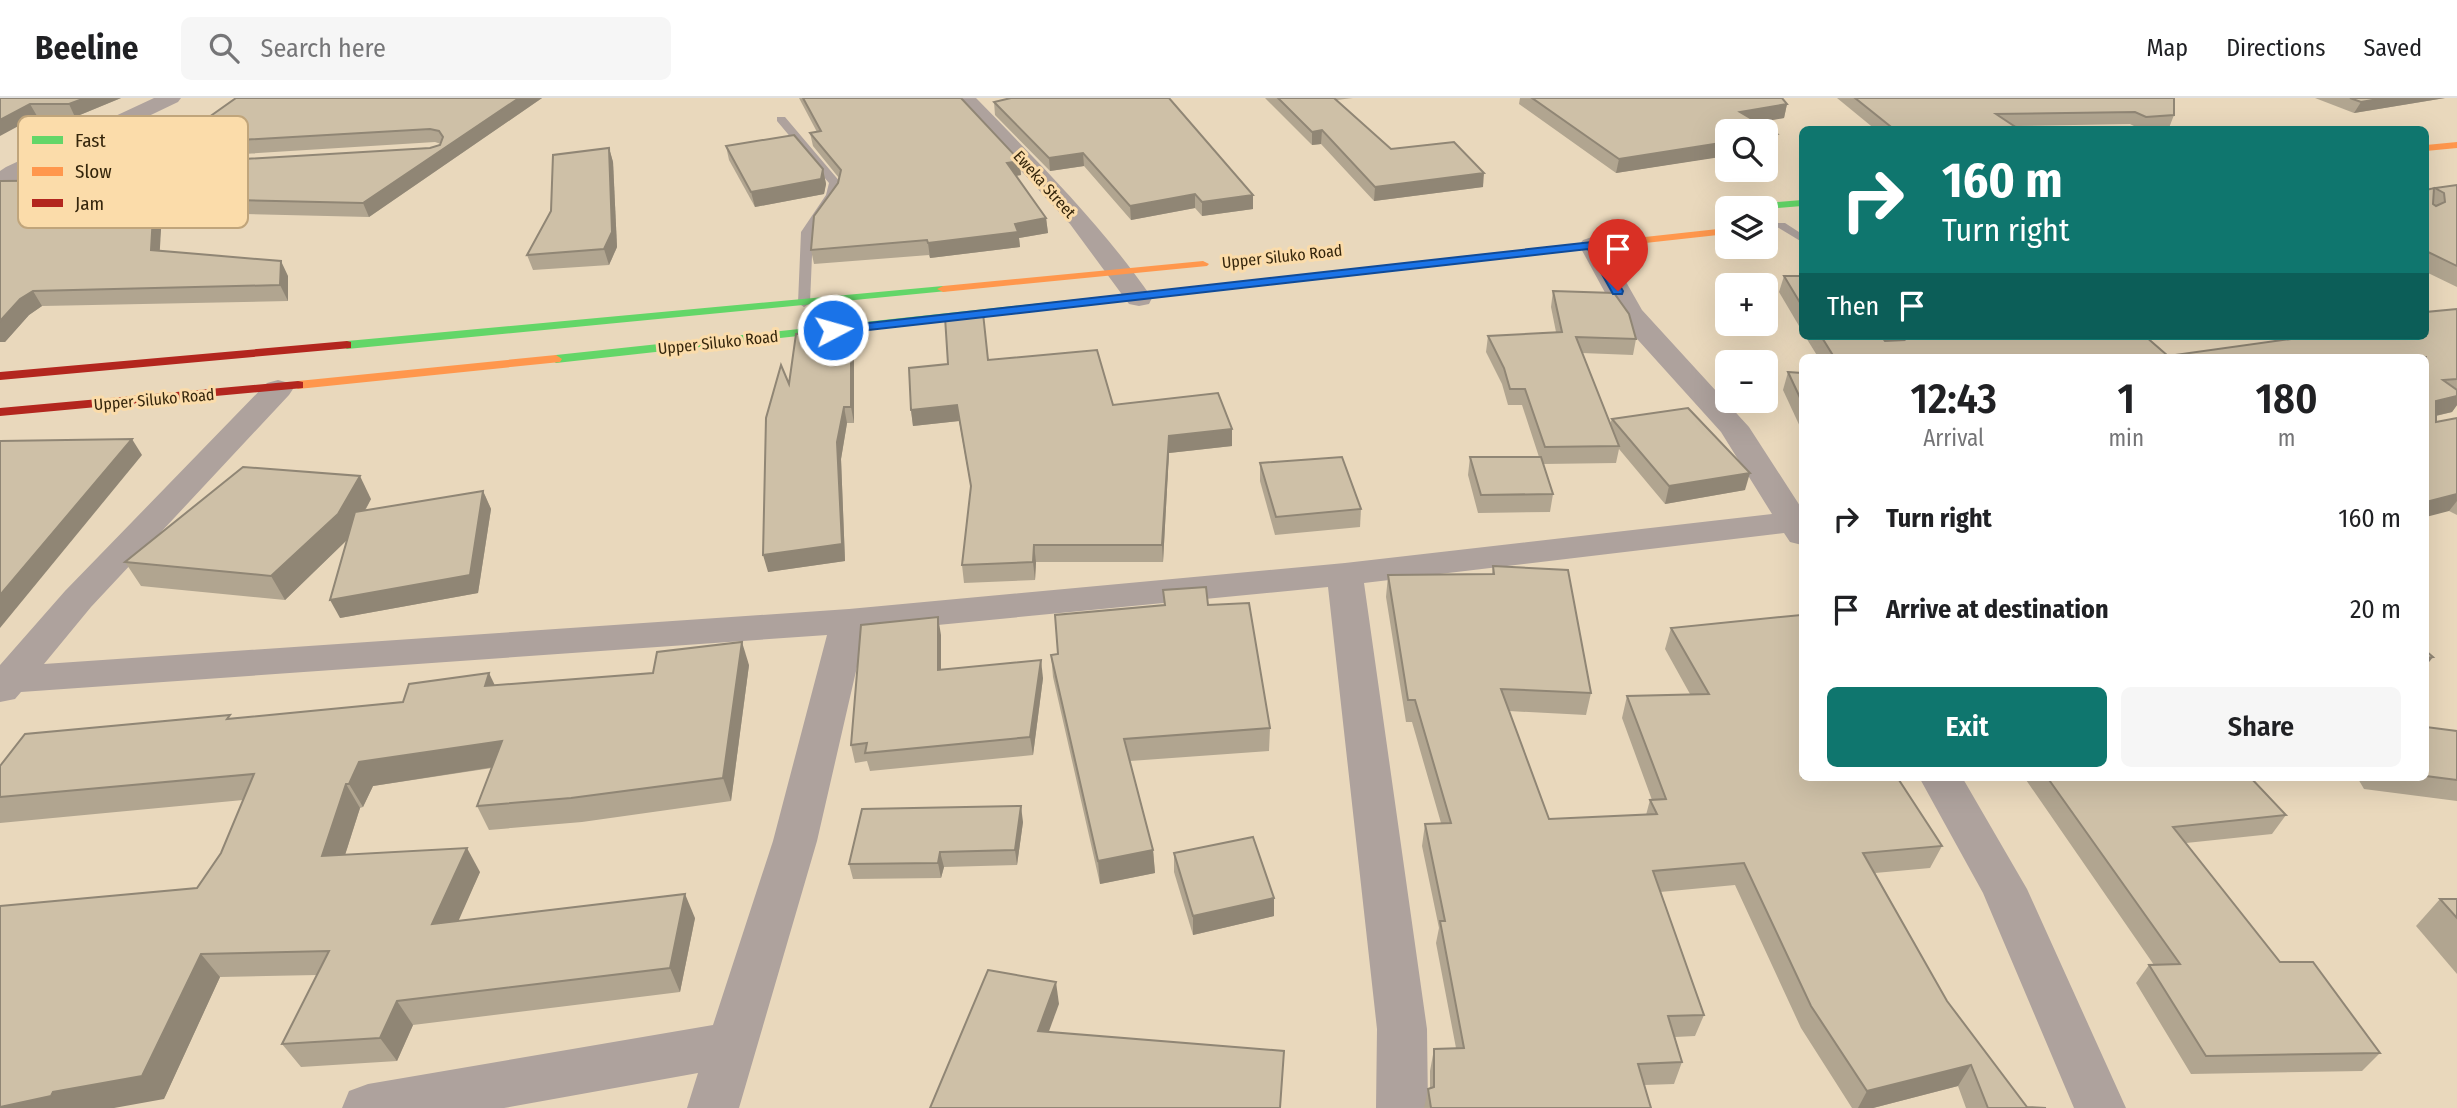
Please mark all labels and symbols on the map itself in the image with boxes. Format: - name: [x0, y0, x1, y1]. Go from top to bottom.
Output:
- legend: [18, 116, 248, 228]
- text: Fast: [75, 129, 106, 152]
- street label: Eweka Street: [1010, 147, 1080, 222]
- text: Slow: [75, 160, 112, 183]
- text: Jam: [75, 192, 104, 215]
- pin: [1588, 219, 1648, 291]
- street label: Upper Siluko Road: [1221, 241, 1343, 272]
- position arrow: [796, 293, 870, 367]
- street label: Upper Siluko Road: [657, 327, 779, 358]
- street label: Upper Siluko Road: [93, 385, 215, 414]

